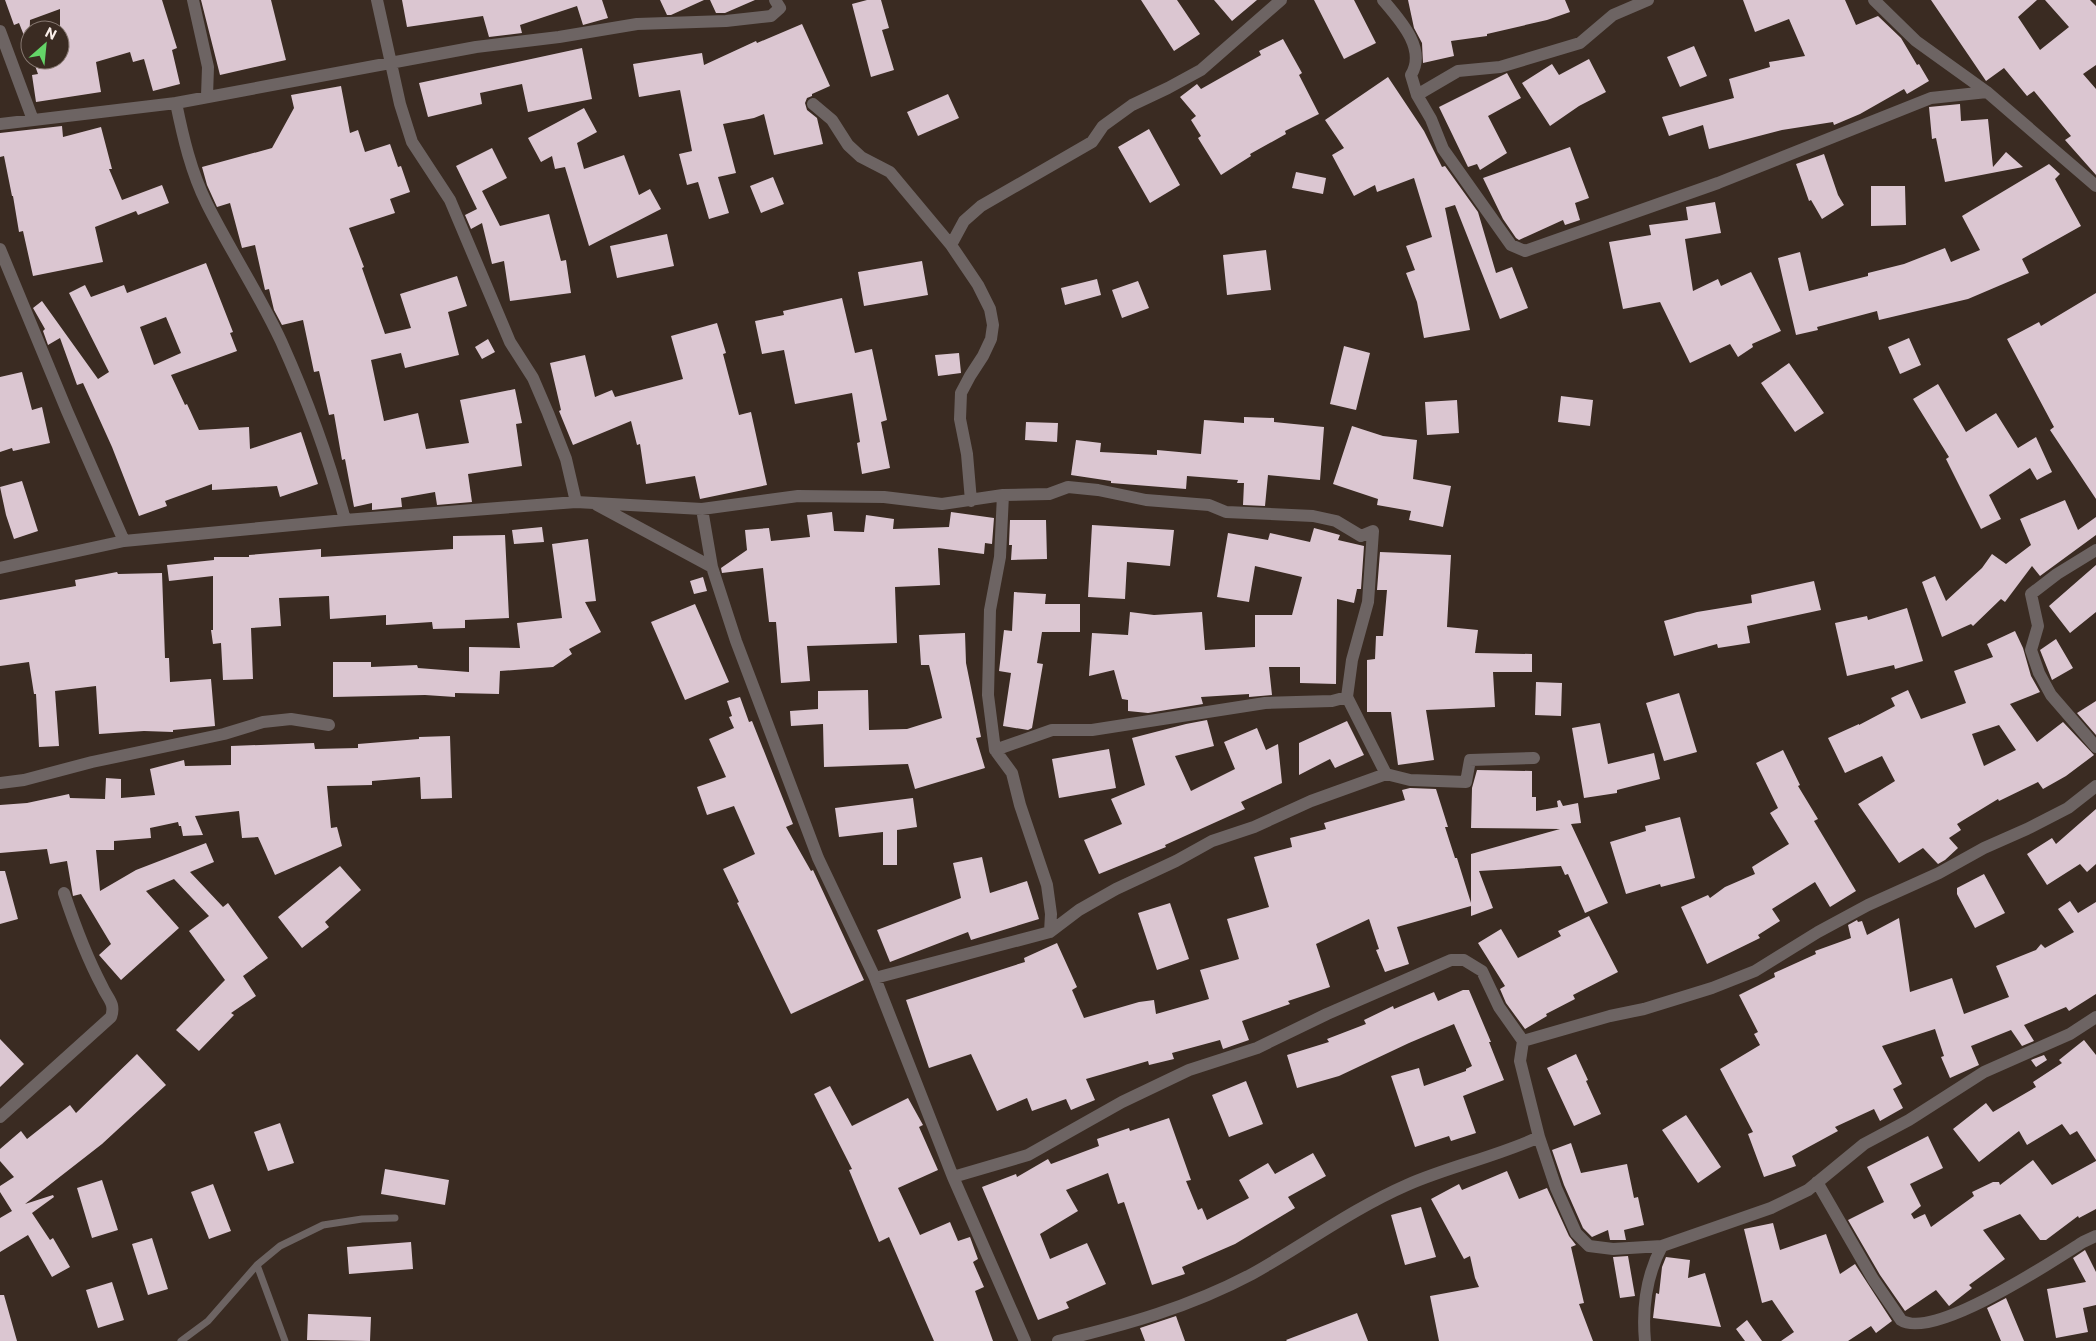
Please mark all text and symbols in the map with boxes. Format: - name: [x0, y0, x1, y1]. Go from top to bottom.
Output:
- north arrow: [20, 20, 70, 70]
- text: N: [43, 23, 60, 43]

